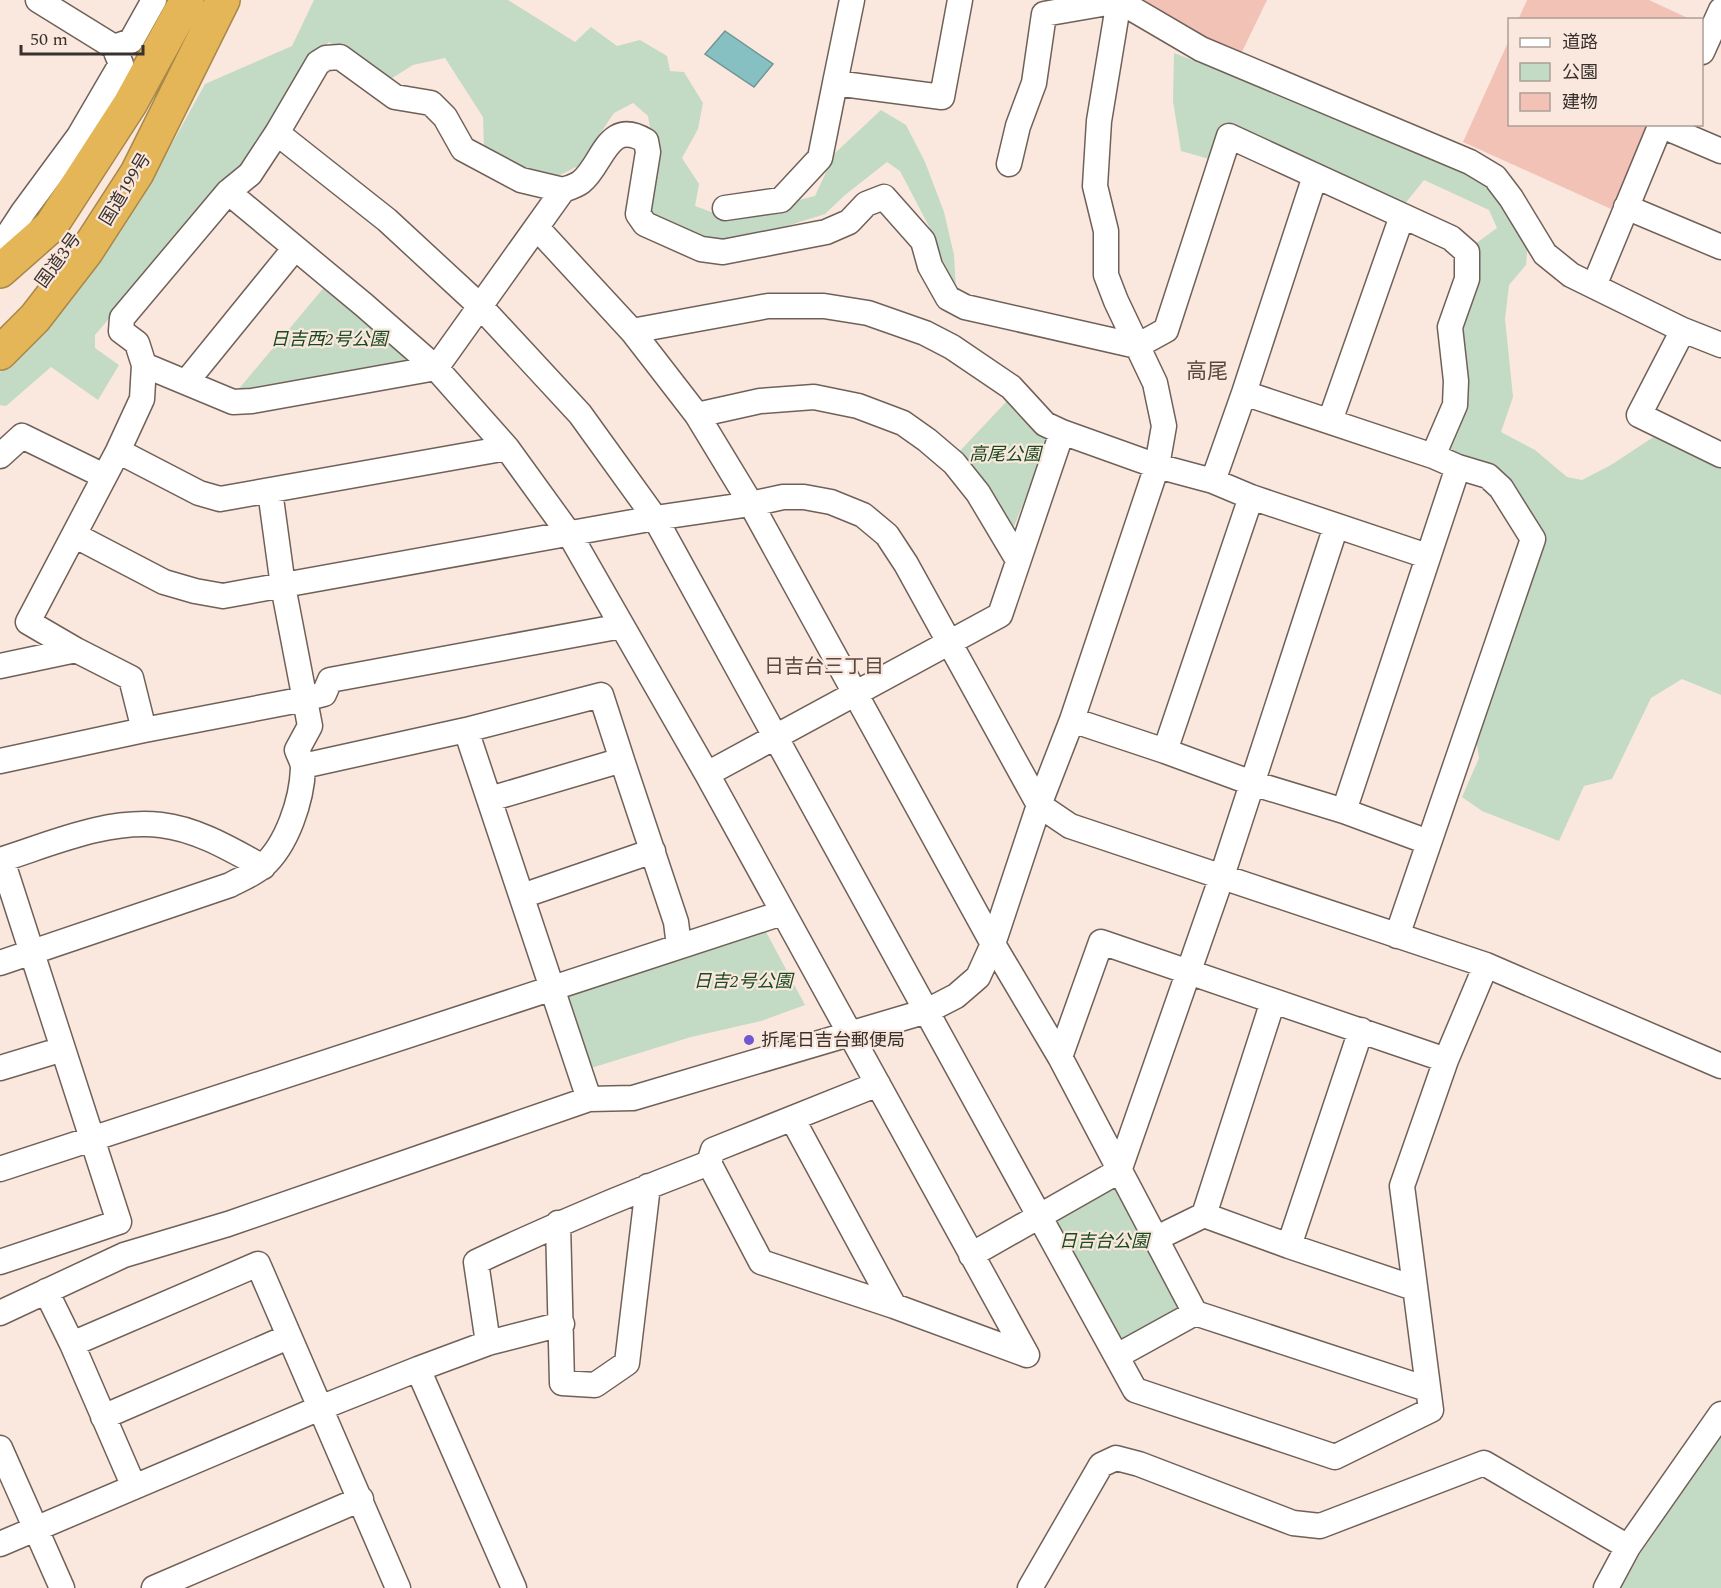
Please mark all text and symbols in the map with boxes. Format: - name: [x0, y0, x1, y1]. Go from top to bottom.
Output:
- scale bar: [21, 18, 142, 56]
- legend: [1508, 18, 1703, 126]
- text: 50 m: [30, 26, 68, 53]
- text: 道路: [1562, 29, 1598, 56]
- text: 公園: [1562, 59, 1598, 86]
- text: 建物: [1562, 89, 1598, 116]
- street label: 国道199号: [93, 148, 158, 231]
- street label: 国道3号: [29, 227, 88, 294]
- park label: 日吉西2号公園: [271, 326, 390, 353]
- district label: 高尾: [1186, 356, 1228, 388]
- park label: 高尾公園: [969, 441, 1044, 468]
- district label: 日吉台三丁目: [764, 652, 884, 682]
- park label: 日吉2号公園: [694, 968, 795, 995]
- place label: 折尾日吉台郵便局: [761, 1027, 905, 1054]
- marker: 折尾日吉台郵便局: [742, 1033, 756, 1047]
- park label: 日吉台公園: [1059, 1228, 1152, 1255]

